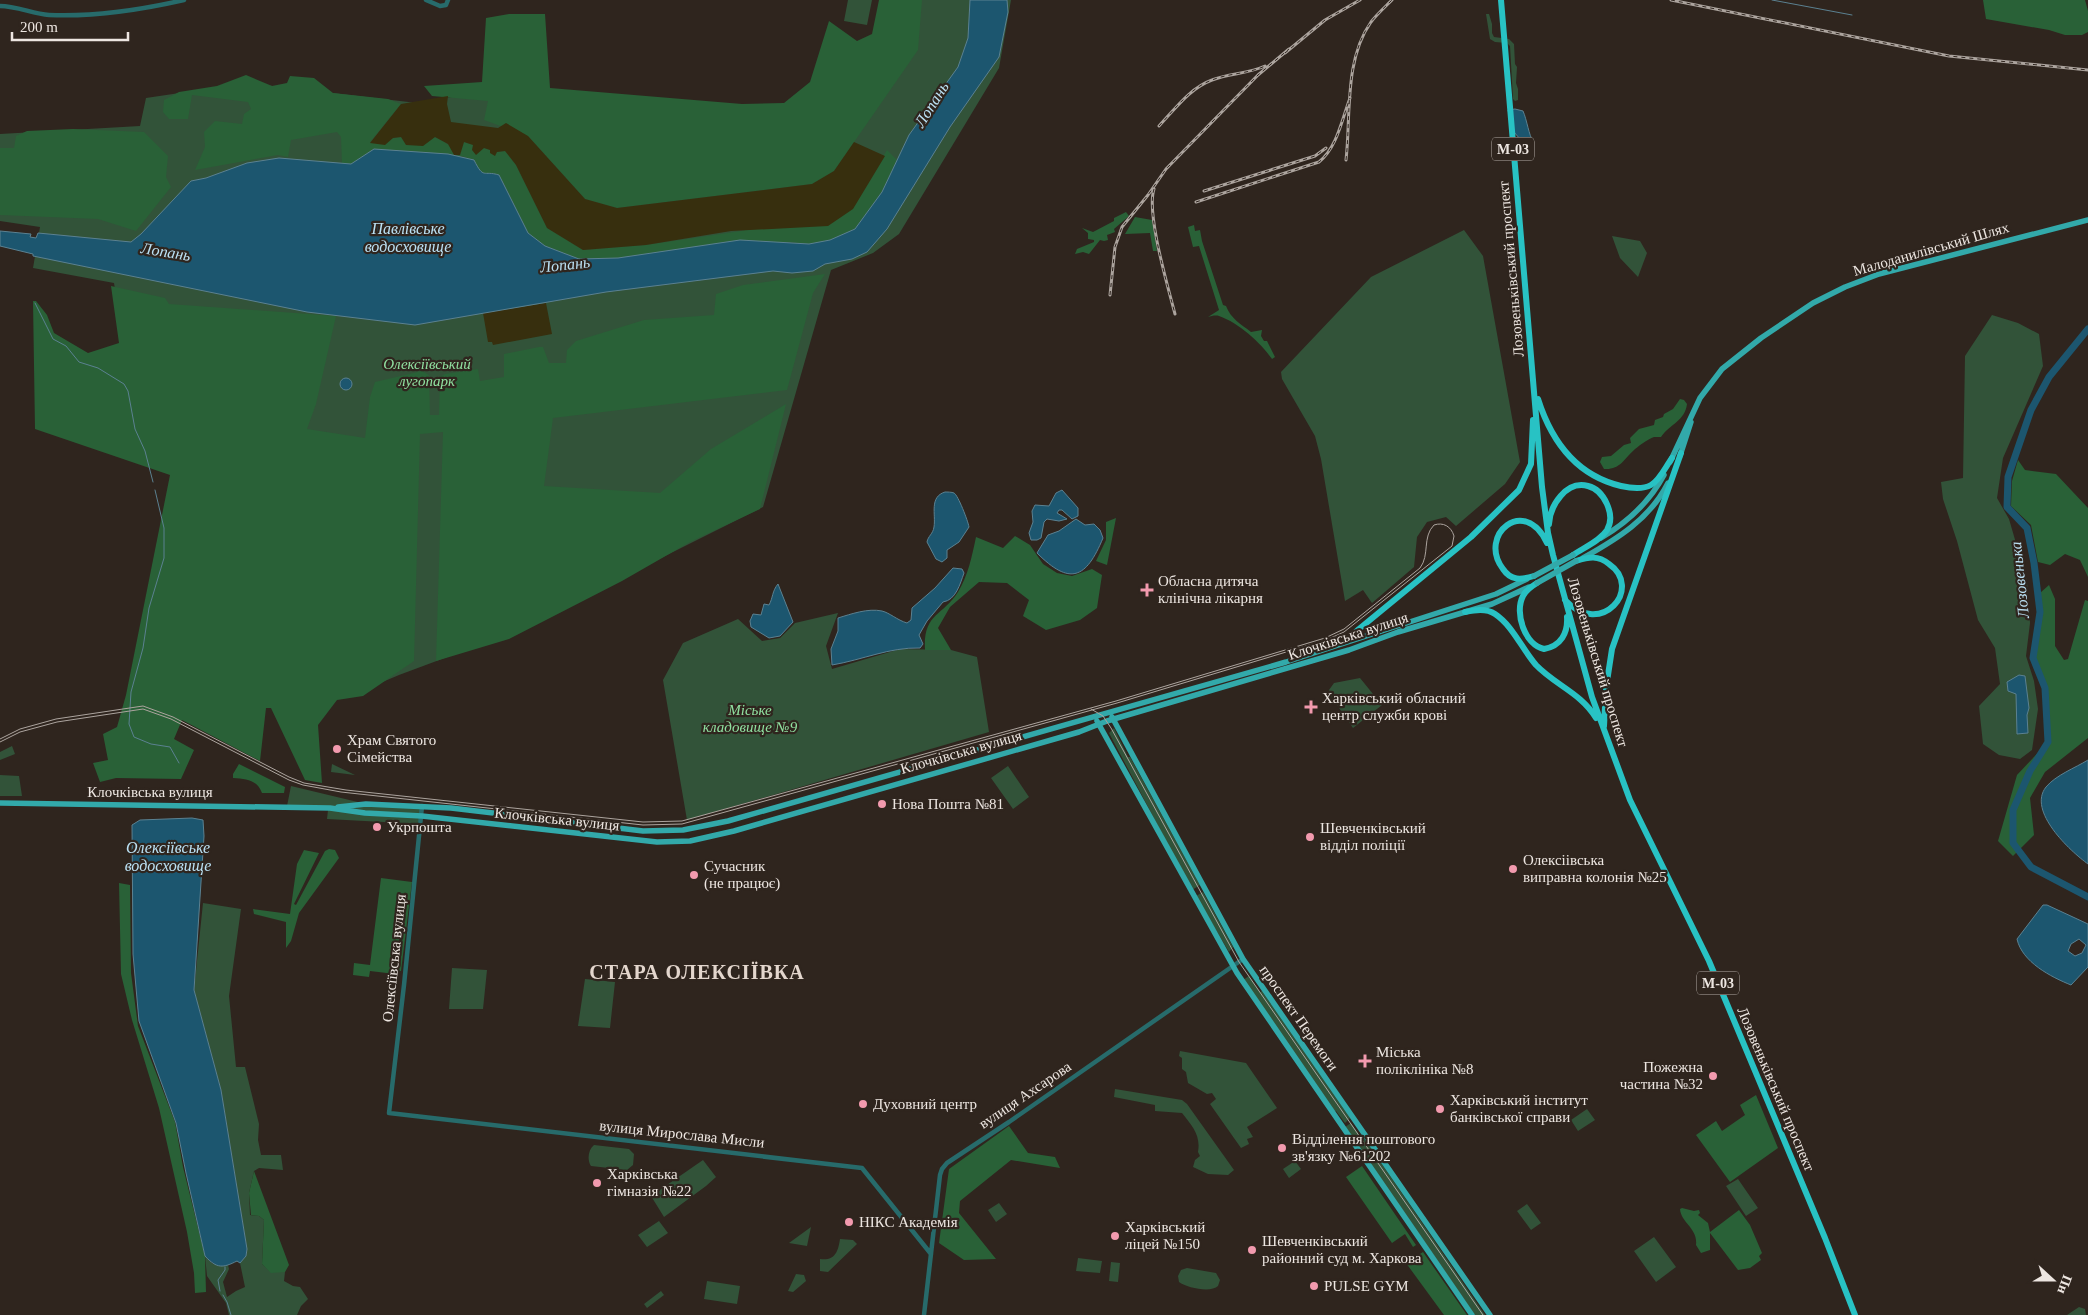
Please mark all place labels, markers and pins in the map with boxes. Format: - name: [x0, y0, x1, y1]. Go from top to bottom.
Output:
- place label: Обласна дитяча клінічна лікарня: [1158, 573, 1263, 606]
- marker: Обласна дитяча клінічна лікарня: [1140, 583, 1154, 597]
- place label: Харківський обласний центр служби крові: [1322, 690, 1466, 723]
- marker: Харківський обласний центр служби крові: [1304, 700, 1318, 714]
- place label: Храм Святого Сімейства: [347, 732, 436, 765]
- marker: Храм Святого Сімейства: [331, 743, 343, 755]
- place label: Нова Пошта №81: [892, 796, 1004, 812]
- marker: Нова Пошта №81: [876, 798, 888, 810]
- place label: Укрпошта: [387, 819, 452, 835]
- place label: Шевченківський відділ поліції: [1320, 820, 1426, 853]
- marker: Укрпошта: [371, 821, 383, 833]
- marker: Шевченківський відділ поліції: [1304, 831, 1316, 843]
- place label: Олексіівська виправна колонія №25: [1523, 852, 1667, 885]
- place label: Сучасник (не працює): [704, 858, 780, 892]
- marker: Олексіівська виправна колонія №25: [1507, 863, 1519, 875]
- marker: Сучасник (не працює): [688, 869, 700, 881]
- place label: Міська поліклініка №8: [1376, 1044, 1473, 1077]
- marker: Міська поліклініка №8: [1358, 1054, 1372, 1068]
- place label: Пожежна частина №32: [1620, 1059, 1703, 1092]
- marker: Пожежна частина №32: [1707, 1070, 1719, 1082]
- place label: Харківський інститут банківської справи: [1450, 1092, 1588, 1125]
- place label: Духовний центр: [873, 1096, 977, 1112]
- marker: Духовний центр: [857, 1098, 869, 1110]
- marker: Харківський інститут банківської справи: [1434, 1103, 1446, 1115]
- place label: Відділення поштового зв'язку №61202: [1292, 1131, 1435, 1164]
- marker: Відділення поштового зв'язку №61202: [1276, 1142, 1288, 1154]
- place label: Харківська гімназія №22: [607, 1166, 692, 1199]
- marker: Харківська гімназія №22: [591, 1177, 603, 1189]
- place label: НІКС Академія: [859, 1214, 958, 1230]
- marker: НІКС Академія: [843, 1216, 855, 1228]
- place label: Харківський ліцей №150: [1125, 1219, 1205, 1252]
- marker: Харківський ліцей №150: [1109, 1230, 1121, 1242]
- place label: Шевченківський районний суд м. Харкова: [1262, 1233, 1422, 1266]
- marker: Шевченківський районний суд м. Харкова: [1246, 1244, 1258, 1256]
- place label: PULSE GYM: [1324, 1278, 1409, 1294]
- marker: PULSE GYM: [1308, 1280, 1320, 1292]

